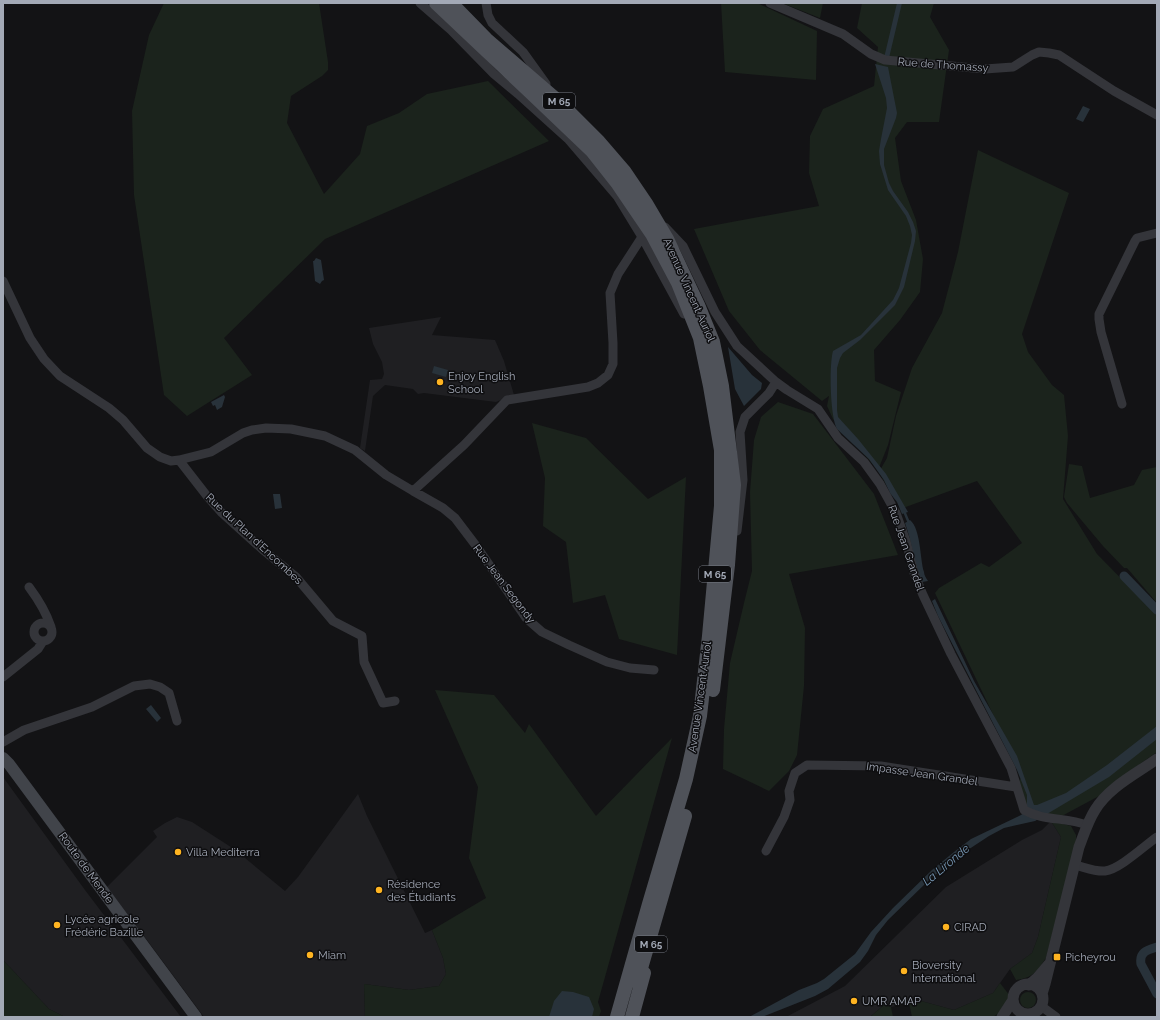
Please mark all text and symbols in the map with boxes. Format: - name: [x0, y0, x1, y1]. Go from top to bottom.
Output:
- street label: Rue de Thomassy: [897, 55, 989, 75]
- road number: M 65: [543, 93, 575, 109]
- street label: Avenue Vincent Auriol: [660, 236, 718, 344]
- place label: Enjoy English School: [448, 370, 515, 396]
- marker: Enjoy English School: [435, 377, 445, 387]
- street label: Rue du Plan d'Encombes: [203, 491, 305, 587]
- street label: Rue Jean Grandel: [885, 503, 927, 593]
- street label: Rue Jean Segondy: [470, 542, 538, 626]
- road number: M 65: [699, 566, 731, 582]
- street label: Avenue Vincent Auriol: [686, 641, 714, 753]
- street label: Impasse Jean Grandel: [865, 760, 979, 788]
- street label: Route de Mende: [56, 830, 116, 907]
- water label: La Lironde: [920, 841, 973, 889]
- place label: Villa Mediterra: [186, 846, 260, 859]
- marker: Villa Mediterra: [173, 847, 183, 857]
- place label: Résidence des Étudiants: [387, 878, 456, 904]
- marker: Résidence des Étudiants: [374, 885, 384, 895]
- place label: Lycée agricole Frédéric Bazille: [65, 913, 144, 939]
- marker: Lycée agricole Frédéric Bazille: [52, 920, 62, 930]
- place label: CIRAD: [954, 921, 987, 934]
- marker: CIRAD: [941, 922, 951, 932]
- road number: M 65: [635, 936, 667, 952]
- place label: Miam: [318, 949, 346, 962]
- marker: Miam: [305, 950, 315, 960]
- place label: Picheyrou: [1065, 951, 1116, 964]
- marker: Picheyrou: [1052, 952, 1062, 962]
- place label: Bioversity International: [912, 959, 975, 985]
- marker: Bioversity International: [899, 966, 909, 976]
- place label: UMR AMAP: [862, 995, 921, 1008]
- marker: UMR AMAP: [849, 996, 859, 1006]

